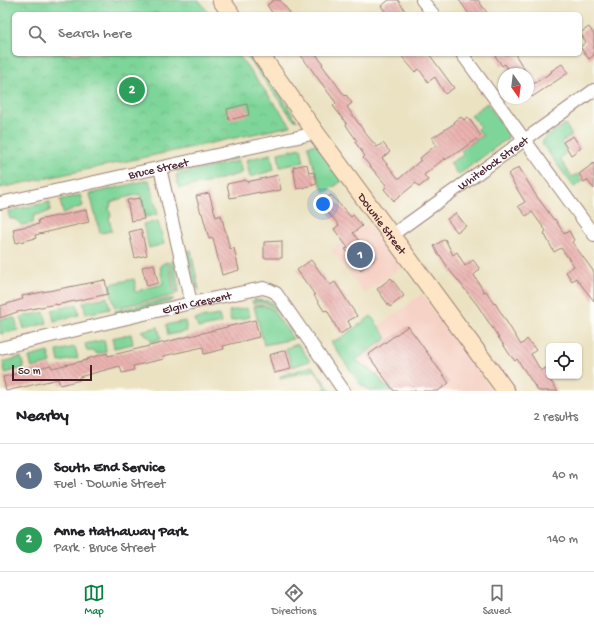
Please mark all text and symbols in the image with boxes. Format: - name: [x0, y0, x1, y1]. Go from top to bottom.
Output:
- search box: [12, 12, 582, 56]
- icon: search: [26, 23, 48, 45]
- text: Search here: [58, 25, 132, 43]
- north arrow: [498, 68, 534, 104]
- pin: 2: [119, 75, 145, 105]
- street label: Whitelock Street: [456, 134, 533, 194]
- street label: Bruce Street: [126, 156, 191, 184]
- street label: Downie Street: [353, 190, 409, 259]
- your location: [313, 194, 333, 214]
- pin: 1: [347, 240, 373, 270]
- street label: Elgin Crescent: [161, 290, 234, 319]
- map controls: [546, 343, 582, 379]
- button: locate: [546, 343, 582, 379]
- scale bar: [12, 363, 92, 382]
- text: 50 m: [18, 366, 40, 378]
- text: Nearby: [16, 407, 69, 427]
- text: 2 results: [533, 410, 578, 425]
- text: South End Service: [54, 459, 165, 477]
- text: 1: [26, 468, 32, 483]
- text: 40 m: [552, 468, 578, 483]
- text: Fuel · Downie Street: [54, 477, 165, 492]
- text: Anne Hathaway Park: [54, 523, 187, 541]
- text: 2: [26, 532, 32, 547]
- text: 140 m: [547, 532, 578, 547]
- text: Park · Bruce Street: [54, 541, 155, 556]
- tab: Map: [83, 582, 105, 618]
- tab: Directions: [272, 582, 316, 618]
- tab: Saved: [483, 582, 511, 618]

